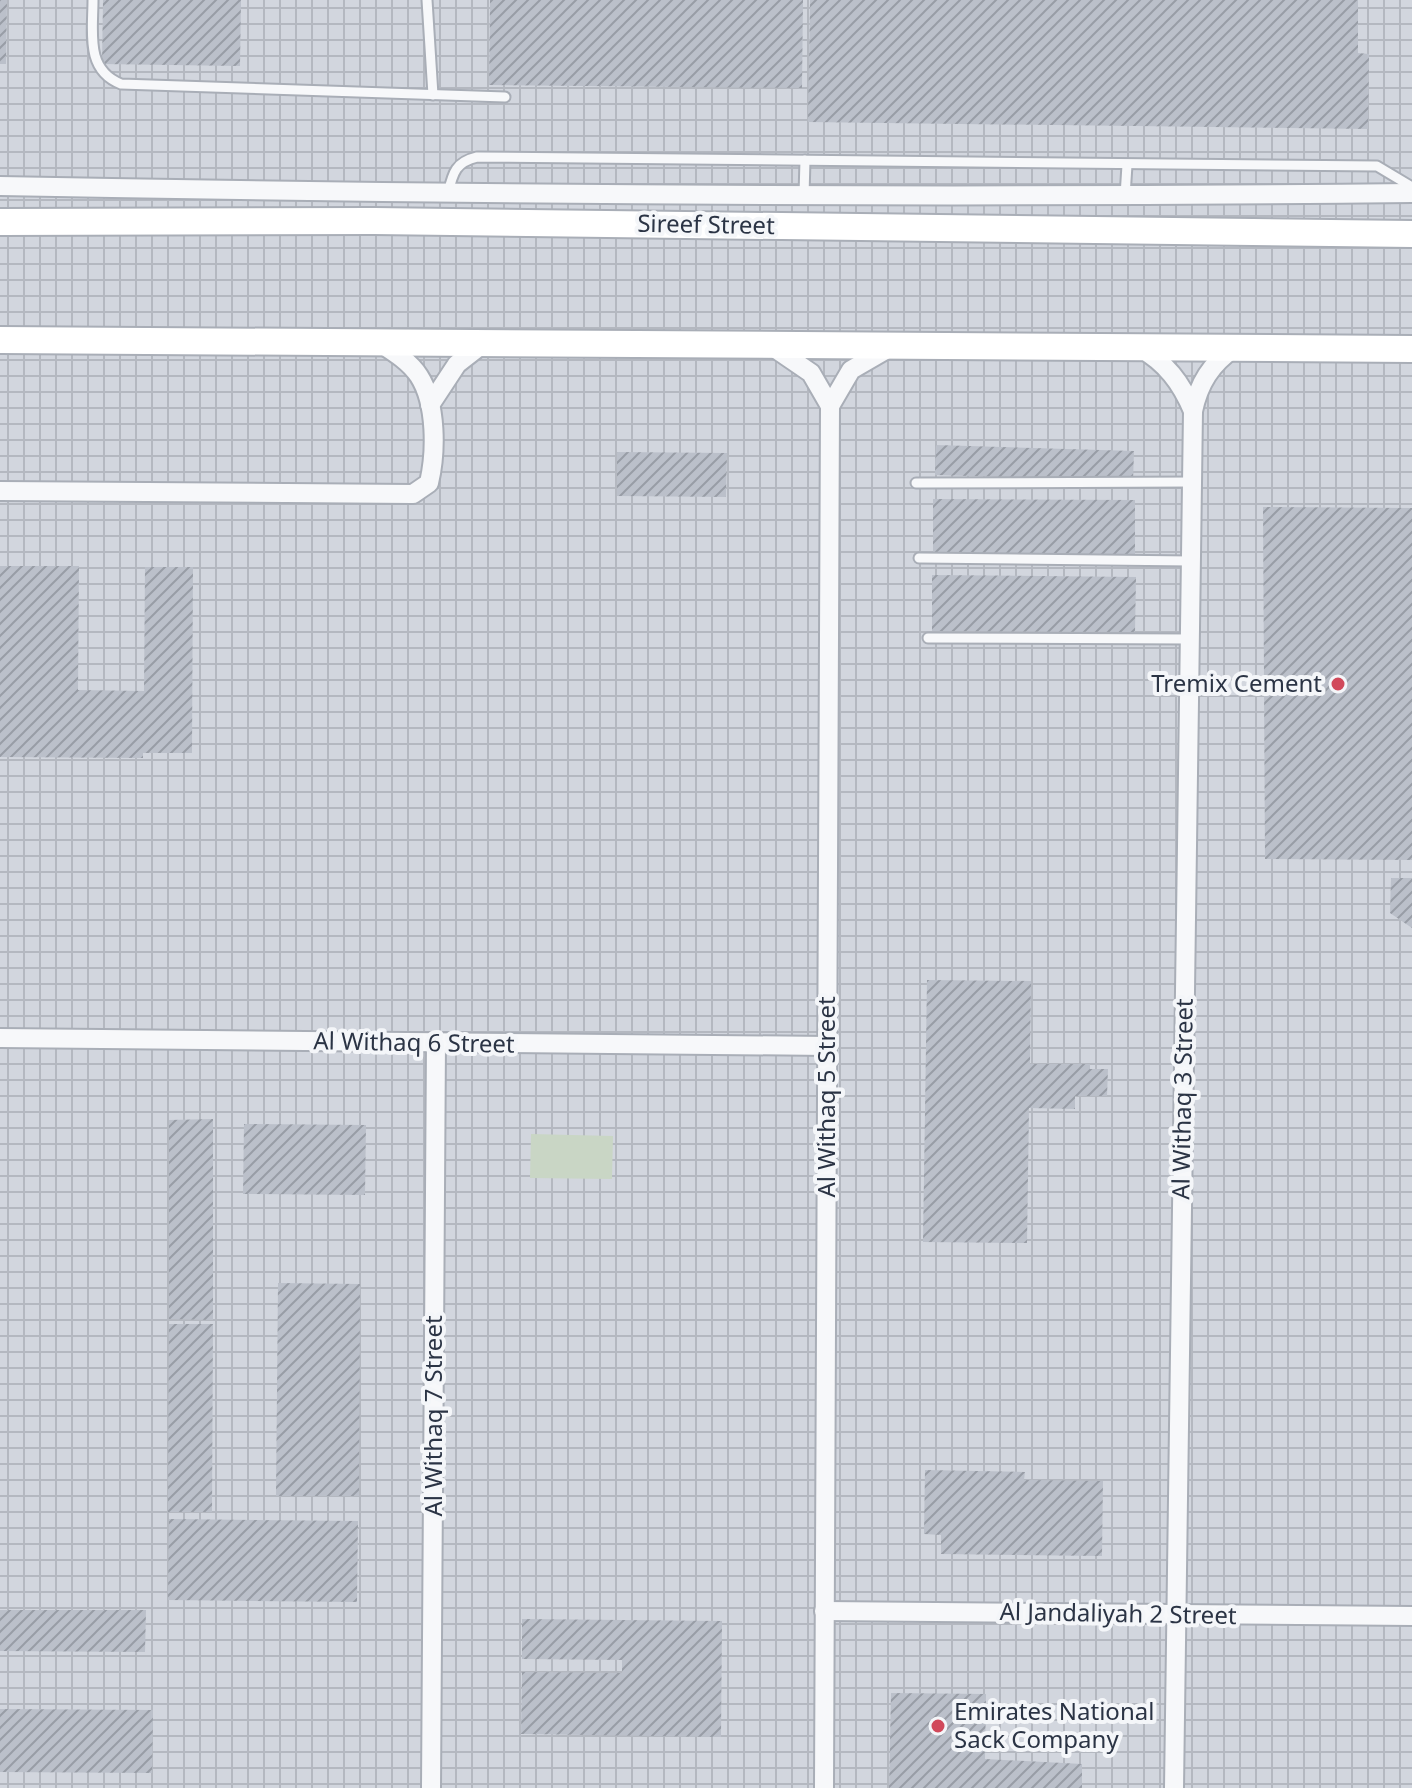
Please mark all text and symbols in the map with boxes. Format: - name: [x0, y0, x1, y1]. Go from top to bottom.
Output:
- street label: Sireef Street: [637, 206, 775, 241]
- place label: Tremix Cement: [1151, 666, 1322, 699]
- marker: Tremix Cement: [1329, 675, 1347, 693]
- street label: Al Withaq 5 Street: [809, 996, 842, 1198]
- street label: Al Withaq 3 Street: [1163, 998, 1200, 1200]
- street label: Al Withaq 6 Street: [313, 1023, 515, 1060]
- street label: Al Withaq 7 Street: [416, 1315, 449, 1517]
- street label: Al Jandaliyah 2 Street: [999, 1594, 1237, 1631]
- place label: Emirates National Sack Company: [954, 1694, 1154, 1755]
- marker: Emirates National Sack Company: [929, 1717, 947, 1735]

